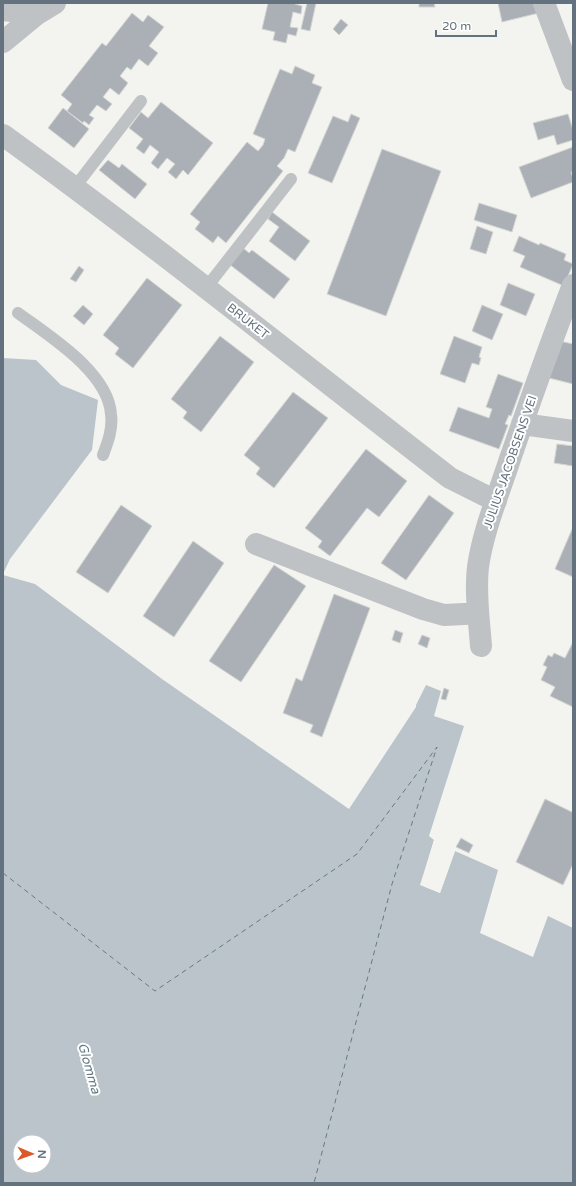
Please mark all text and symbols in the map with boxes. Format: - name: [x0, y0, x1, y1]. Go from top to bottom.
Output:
- scale bar: [436, 12, 496, 38]
- text: 20 m: [442, 19, 471, 33]
- street label: BRUKET: [224, 300, 272, 342]
- street label: JULIUS JACOBSENS VEI: [481, 394, 539, 530]
- water label: Glomma: [74, 1041, 104, 1096]
- north arrow: [12, 1134, 52, 1174]
- text: N: [35, 1150, 48, 1159]

